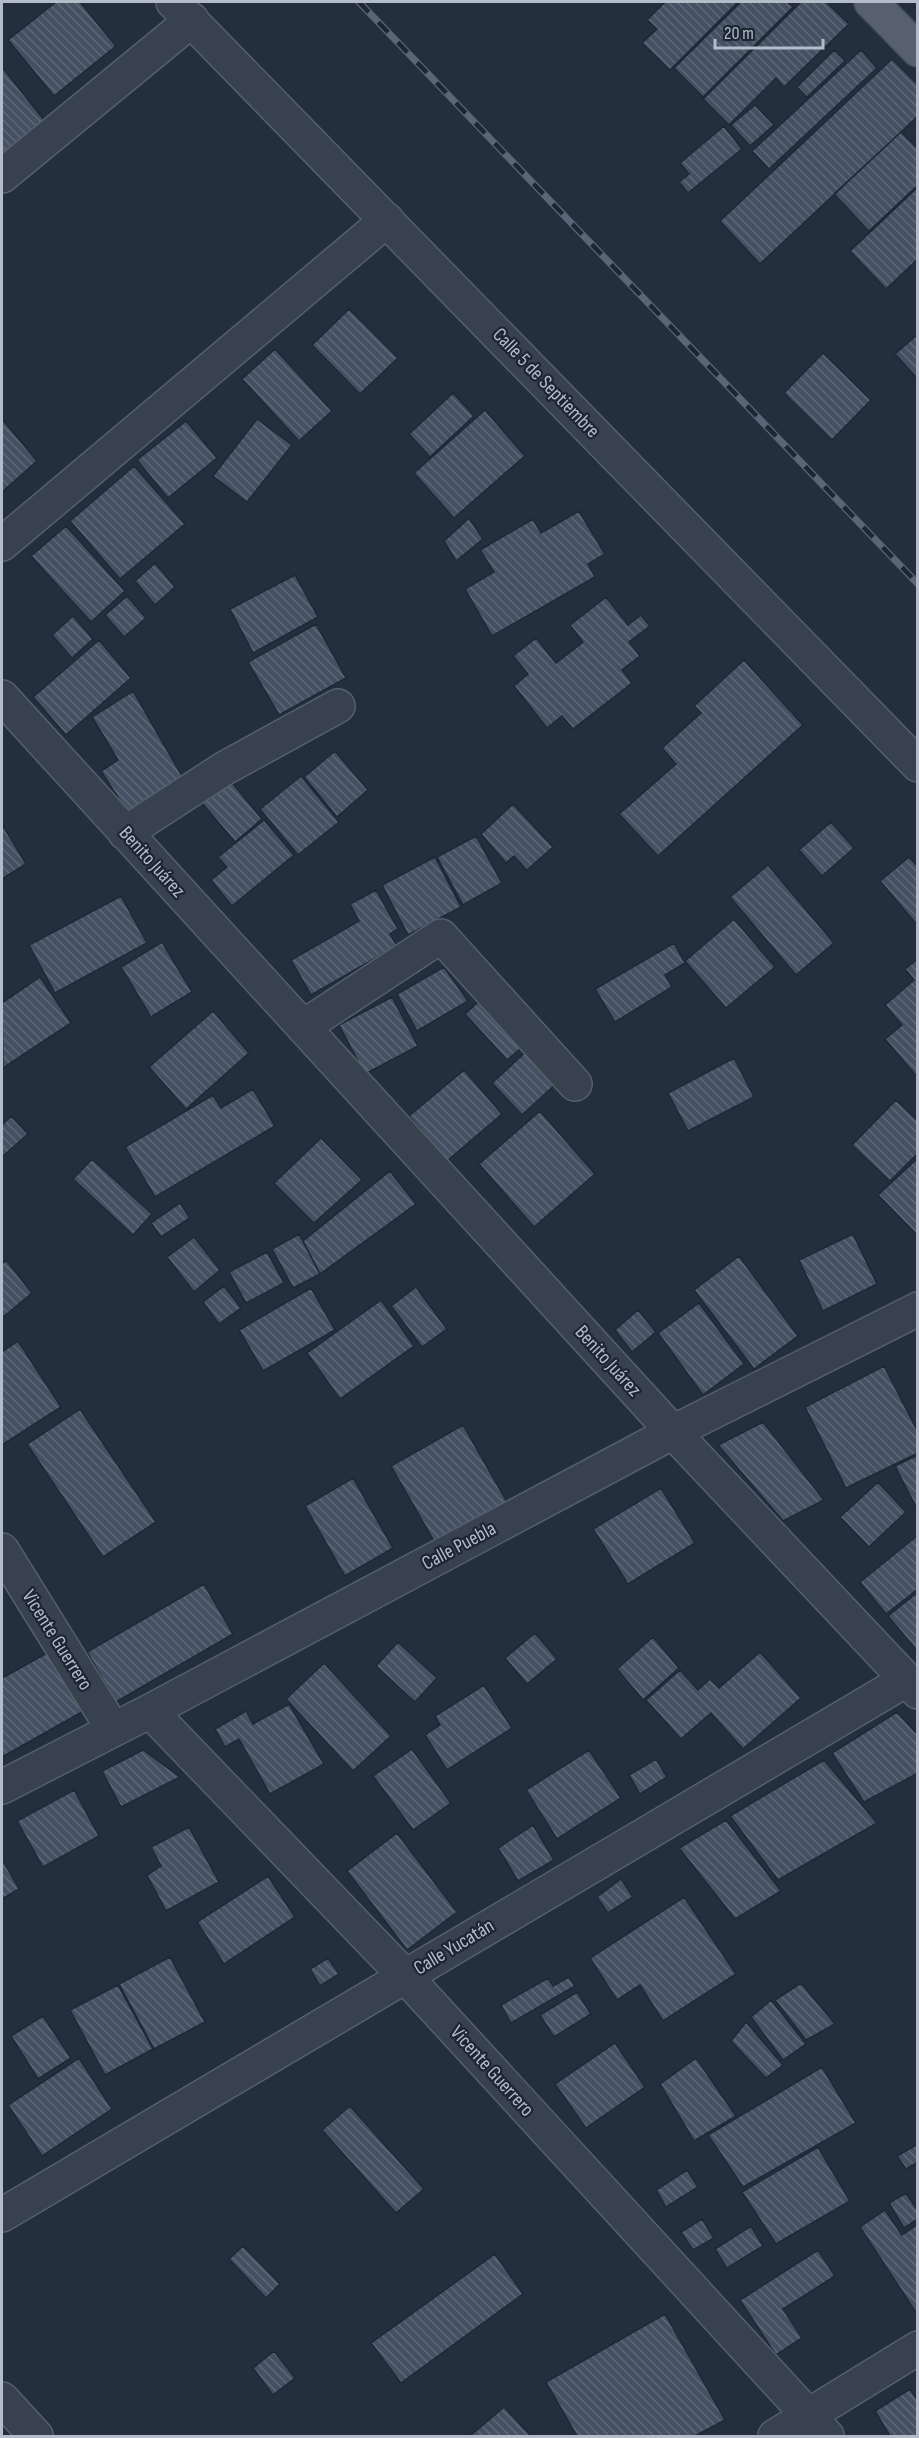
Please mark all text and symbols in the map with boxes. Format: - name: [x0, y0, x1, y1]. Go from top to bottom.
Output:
- scale bar: [715, 12, 823, 50]
- text: 20 m: [724, 23, 754, 44]
- street label: Calle 5 de Septiembre: [487, 323, 605, 443]
- street label: Benito Juárez: [114, 821, 190, 903]
- street label: Benito Juárez: [570, 1320, 646, 1402]
- street label: Calle Puebla: [418, 1517, 500, 1575]
- street label: Vicente Guerrero: [17, 1585, 97, 1695]
- street label: Calle Yucatán: [410, 1914, 498, 1980]
- street label: Vicente Guerrero: [445, 2021, 539, 2121]

